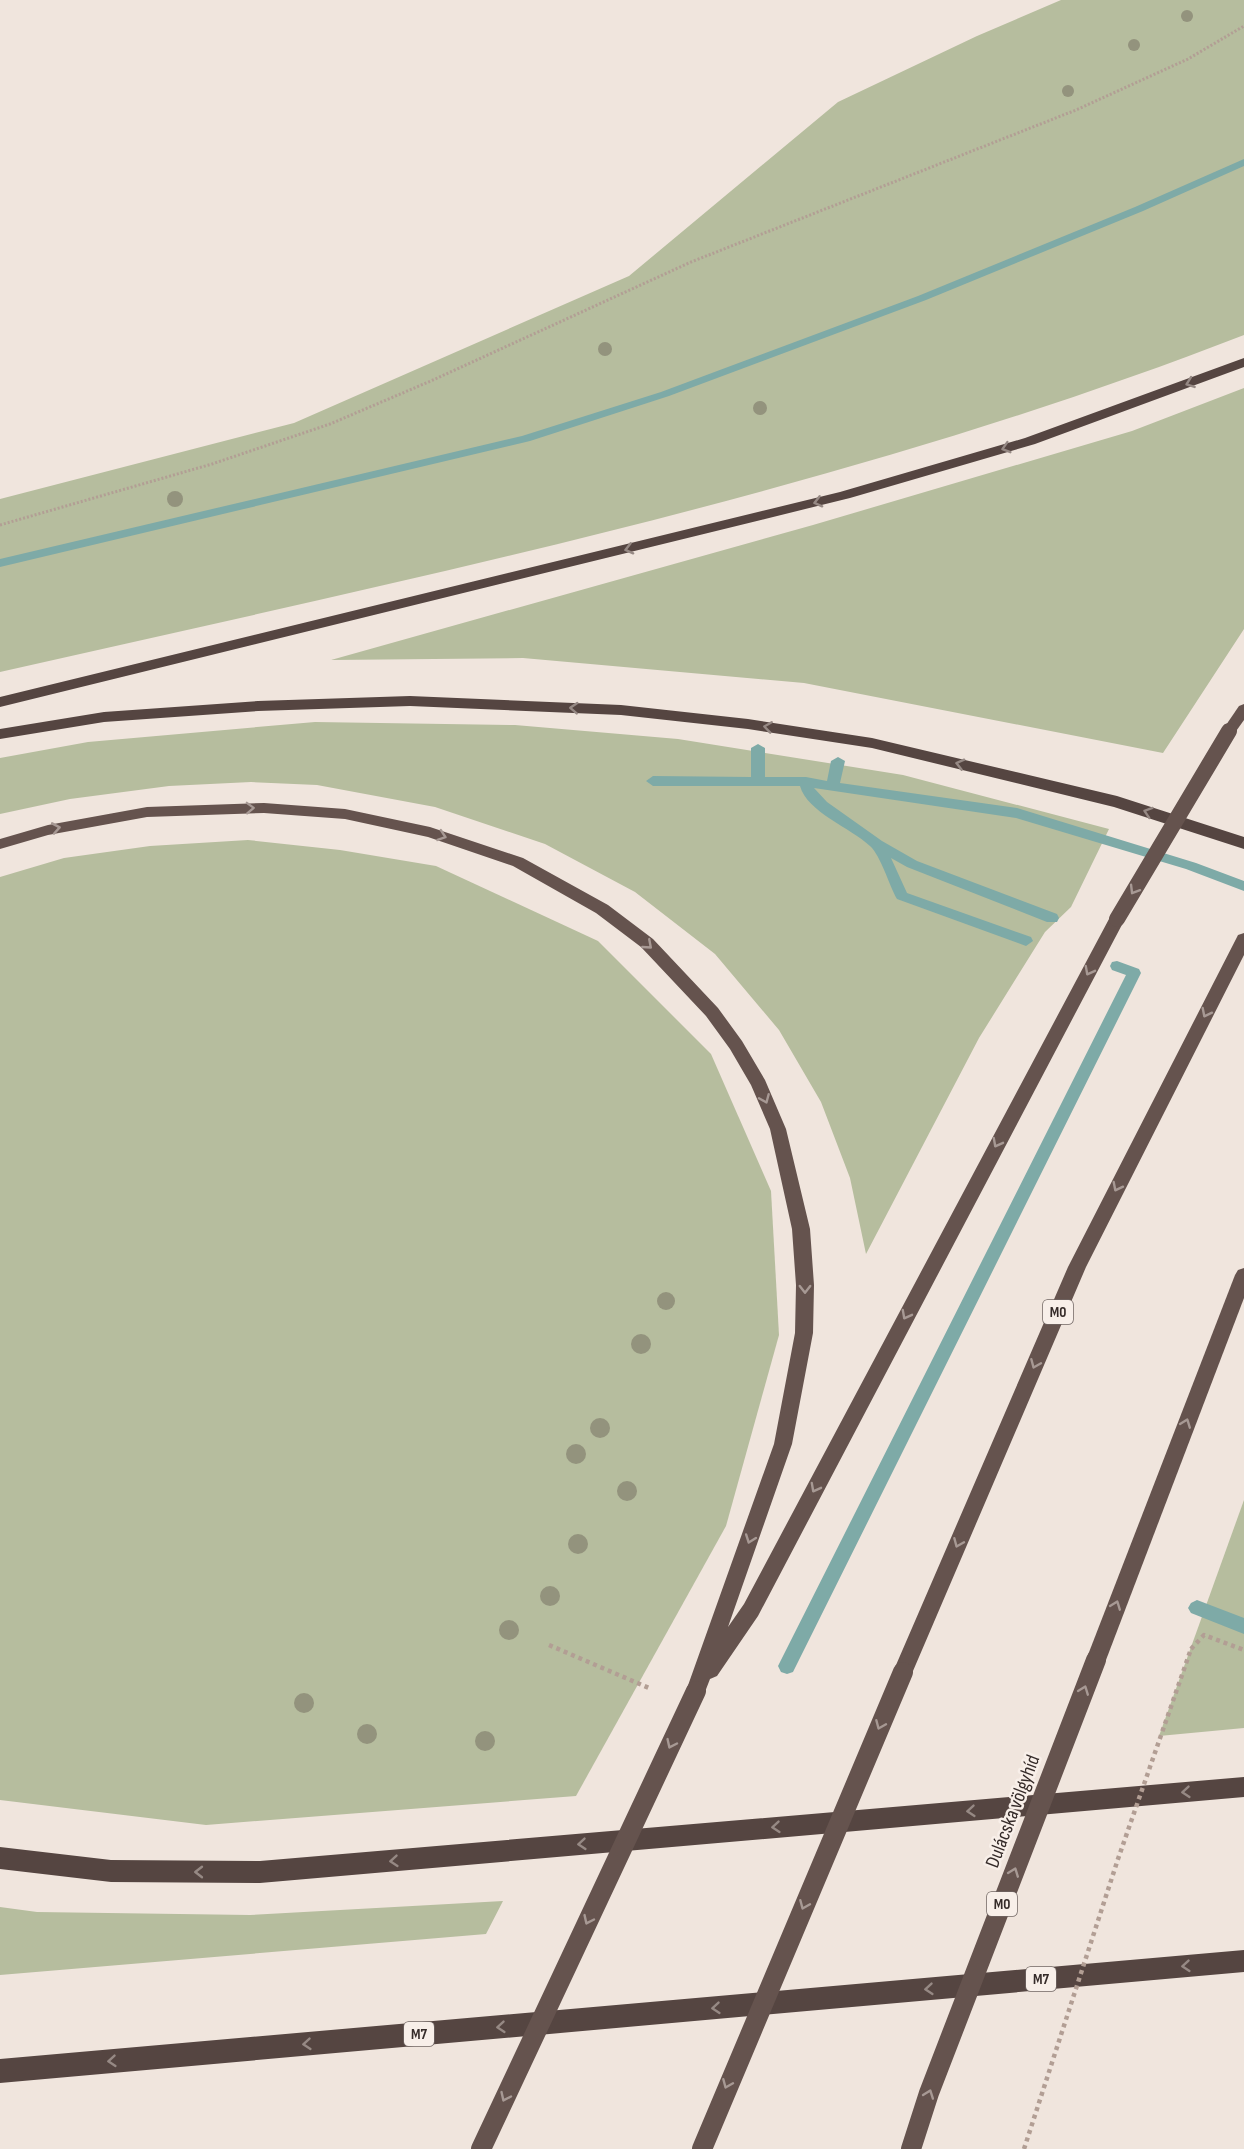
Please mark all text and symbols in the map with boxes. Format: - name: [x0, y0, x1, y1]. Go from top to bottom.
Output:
- one-way arrow: [1185, 376, 1195, 389]
- one-way arrow: [1001, 441, 1011, 453]
- one-way arrow: [813, 495, 824, 507]
- one-way arrow: [624, 541, 634, 554]
- one-way arrow: [570, 702, 579, 715]
- one-way arrow: [764, 722, 773, 734]
- one-way arrow: [955, 758, 965, 771]
- one-way arrow: [245, 802, 254, 815]
- one-way arrow: [1143, 807, 1154, 819]
- one-way arrow: [51, 822, 61, 835]
- one-way arrow: [436, 829, 447, 841]
- one-way arrow: [1130, 884, 1142, 894]
- one-way arrow: [641, 938, 652, 949]
- one-way arrow: [1085, 965, 1096, 975]
- one-way arrow: [1201, 1007, 1213, 1018]
- one-way arrow: [758, 1093, 770, 1104]
- one-way arrow: [993, 1137, 1005, 1148]
- one-way arrow: [1113, 1181, 1125, 1192]
- one-way arrow: [799, 1284, 811, 1293]
- road number: M0: [1043, 1300, 1073, 1324]
- one-way arrow: [902, 1309, 913, 1320]
- one-way arrow: [1030, 1357, 1042, 1368]
- one-way arrow: [1179, 1418, 1191, 1429]
- one-way arrow: [811, 1482, 822, 1492]
- one-way arrow: [745, 1533, 758, 1544]
- one-way arrow: [953, 1537, 965, 1548]
- one-way arrow: [1109, 1600, 1122, 1611]
- one-way arrow: [1077, 1685, 1089, 1696]
- one-way arrow: [875, 1719, 887, 1730]
- one-way arrow: [667, 1738, 679, 1749]
- street label: Dulácska völgyhíd: [980, 1752, 1045, 1871]
- one-way arrow: [1181, 1785, 1190, 1798]
- one-way arrow: [966, 1804, 975, 1817]
- one-way arrow: [772, 1821, 781, 1834]
- one-way arrow: [577, 1837, 587, 1850]
- one-way arrow: [389, 1854, 398, 1867]
- one-way arrow: [195, 1866, 204, 1878]
- one-way arrow: [1007, 1867, 1019, 1878]
- road number: M0: [987, 1892, 1017, 1916]
- one-way arrow: [799, 1898, 811, 1909]
- one-way arrow: [584, 1914, 596, 1925]
- one-way arrow: [1181, 1960, 1190, 1973]
- road number: M7: [1026, 1967, 1056, 1991]
- one-way arrow: [924, 1982, 933, 1995]
- one-way arrow: [711, 2001, 721, 2014]
- one-way arrow: [496, 2020, 505, 2033]
- road number: M7: [404, 2022, 434, 2046]
- one-way arrow: [302, 2037, 311, 2050]
- one-way arrow: [108, 2054, 117, 2067]
- one-way arrow: [722, 2078, 734, 2089]
- one-way arrow: [922, 2089, 935, 2099]
- one-way arrow: [501, 2090, 513, 2101]

